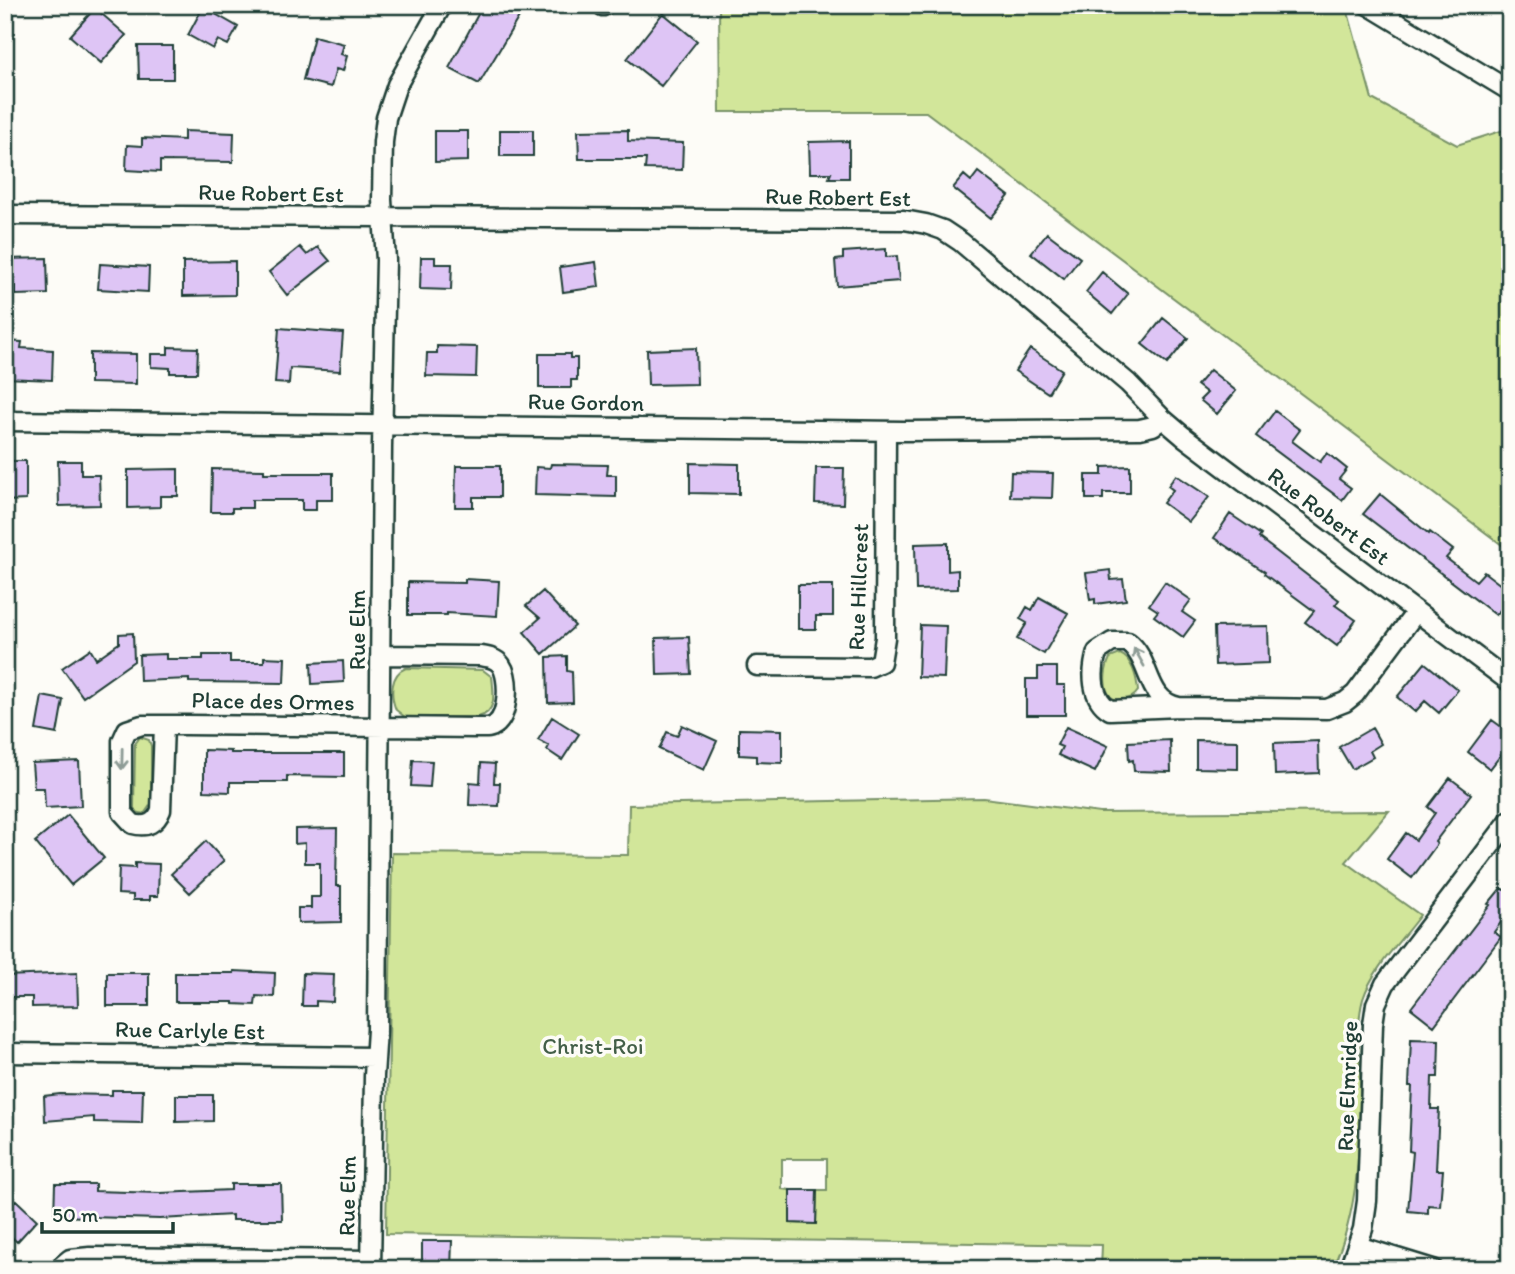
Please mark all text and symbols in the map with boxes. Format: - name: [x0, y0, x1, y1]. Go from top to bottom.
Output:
- street label: Rue Robert Est: [198, 178, 344, 208]
- street label: Rue Robert Est: [765, 182, 911, 212]
- street label: Rue Gordon: [527, 387, 645, 417]
- street label: Rue Robert Est: [1262, 461, 1396, 571]
- street label: Rue Hillcrest: [842, 523, 874, 651]
- street label: Rue Elm: [343, 589, 371, 670]
- one-way arrow: [1132, 647, 1146, 667]
- street label: Place des Ormes: [191, 686, 355, 716]
- one-way arrow: [115, 747, 129, 770]
- street label: Rue Carlyle Est: [115, 1015, 266, 1045]
- street label: Rue Elmridge: [1331, 1020, 1363, 1152]
- park label: Christ-Roi: [542, 1032, 644, 1060]
- street label: Rue Elm: [332, 1155, 362, 1236]
- scale bar: [42, 1190, 173, 1234]
- text: 50 m: [52, 1202, 99, 1227]

